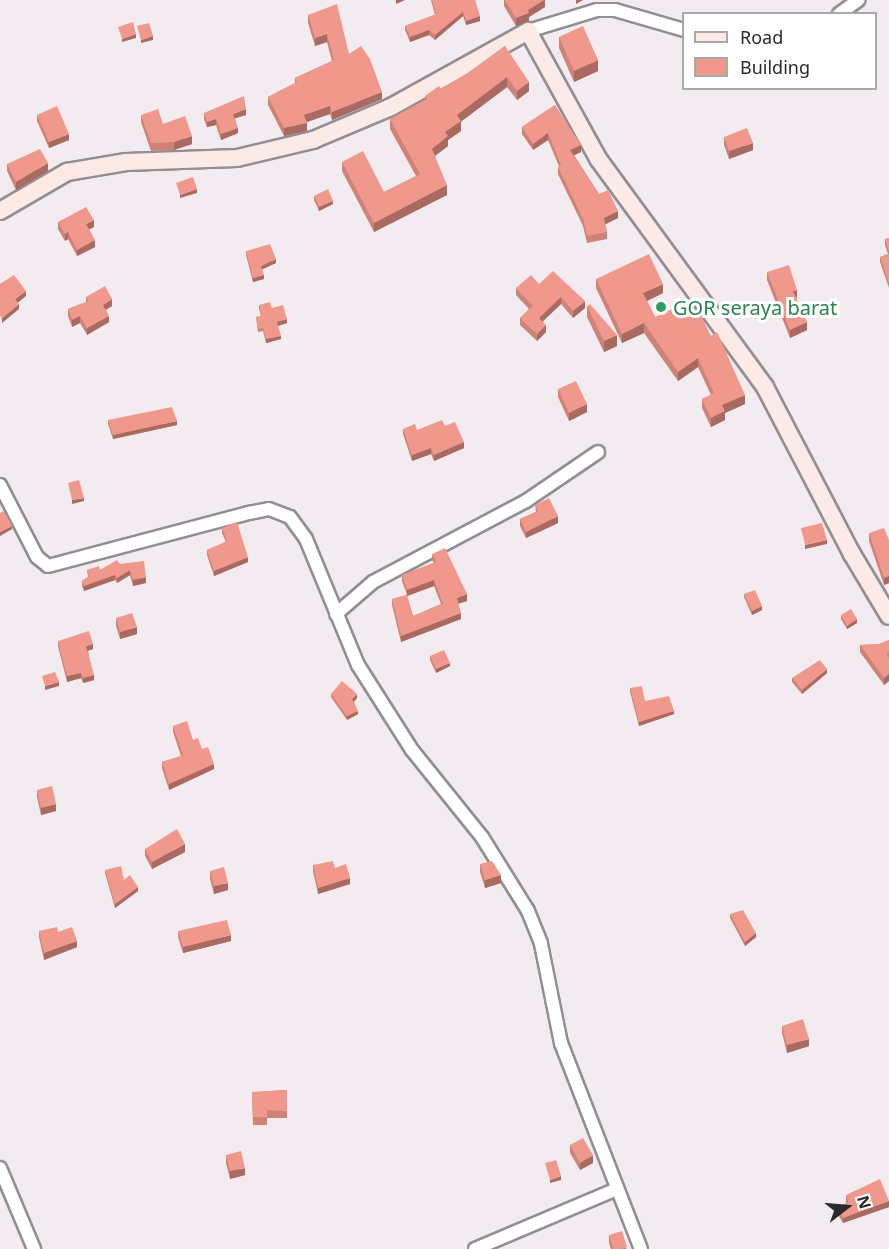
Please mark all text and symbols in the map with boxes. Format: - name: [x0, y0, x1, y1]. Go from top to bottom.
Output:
- legend: [682, 12, 877, 90]
- text: Road: [740, 25, 783, 49]
- text: Building: [740, 55, 810, 79]
- place label: GOR seraya barat: [673, 295, 837, 319]
- marker: GOR seraya barat: [654, 300, 668, 314]
- north arrow: [817, 1177, 877, 1237]
- text: N: [852, 1193, 877, 1211]

